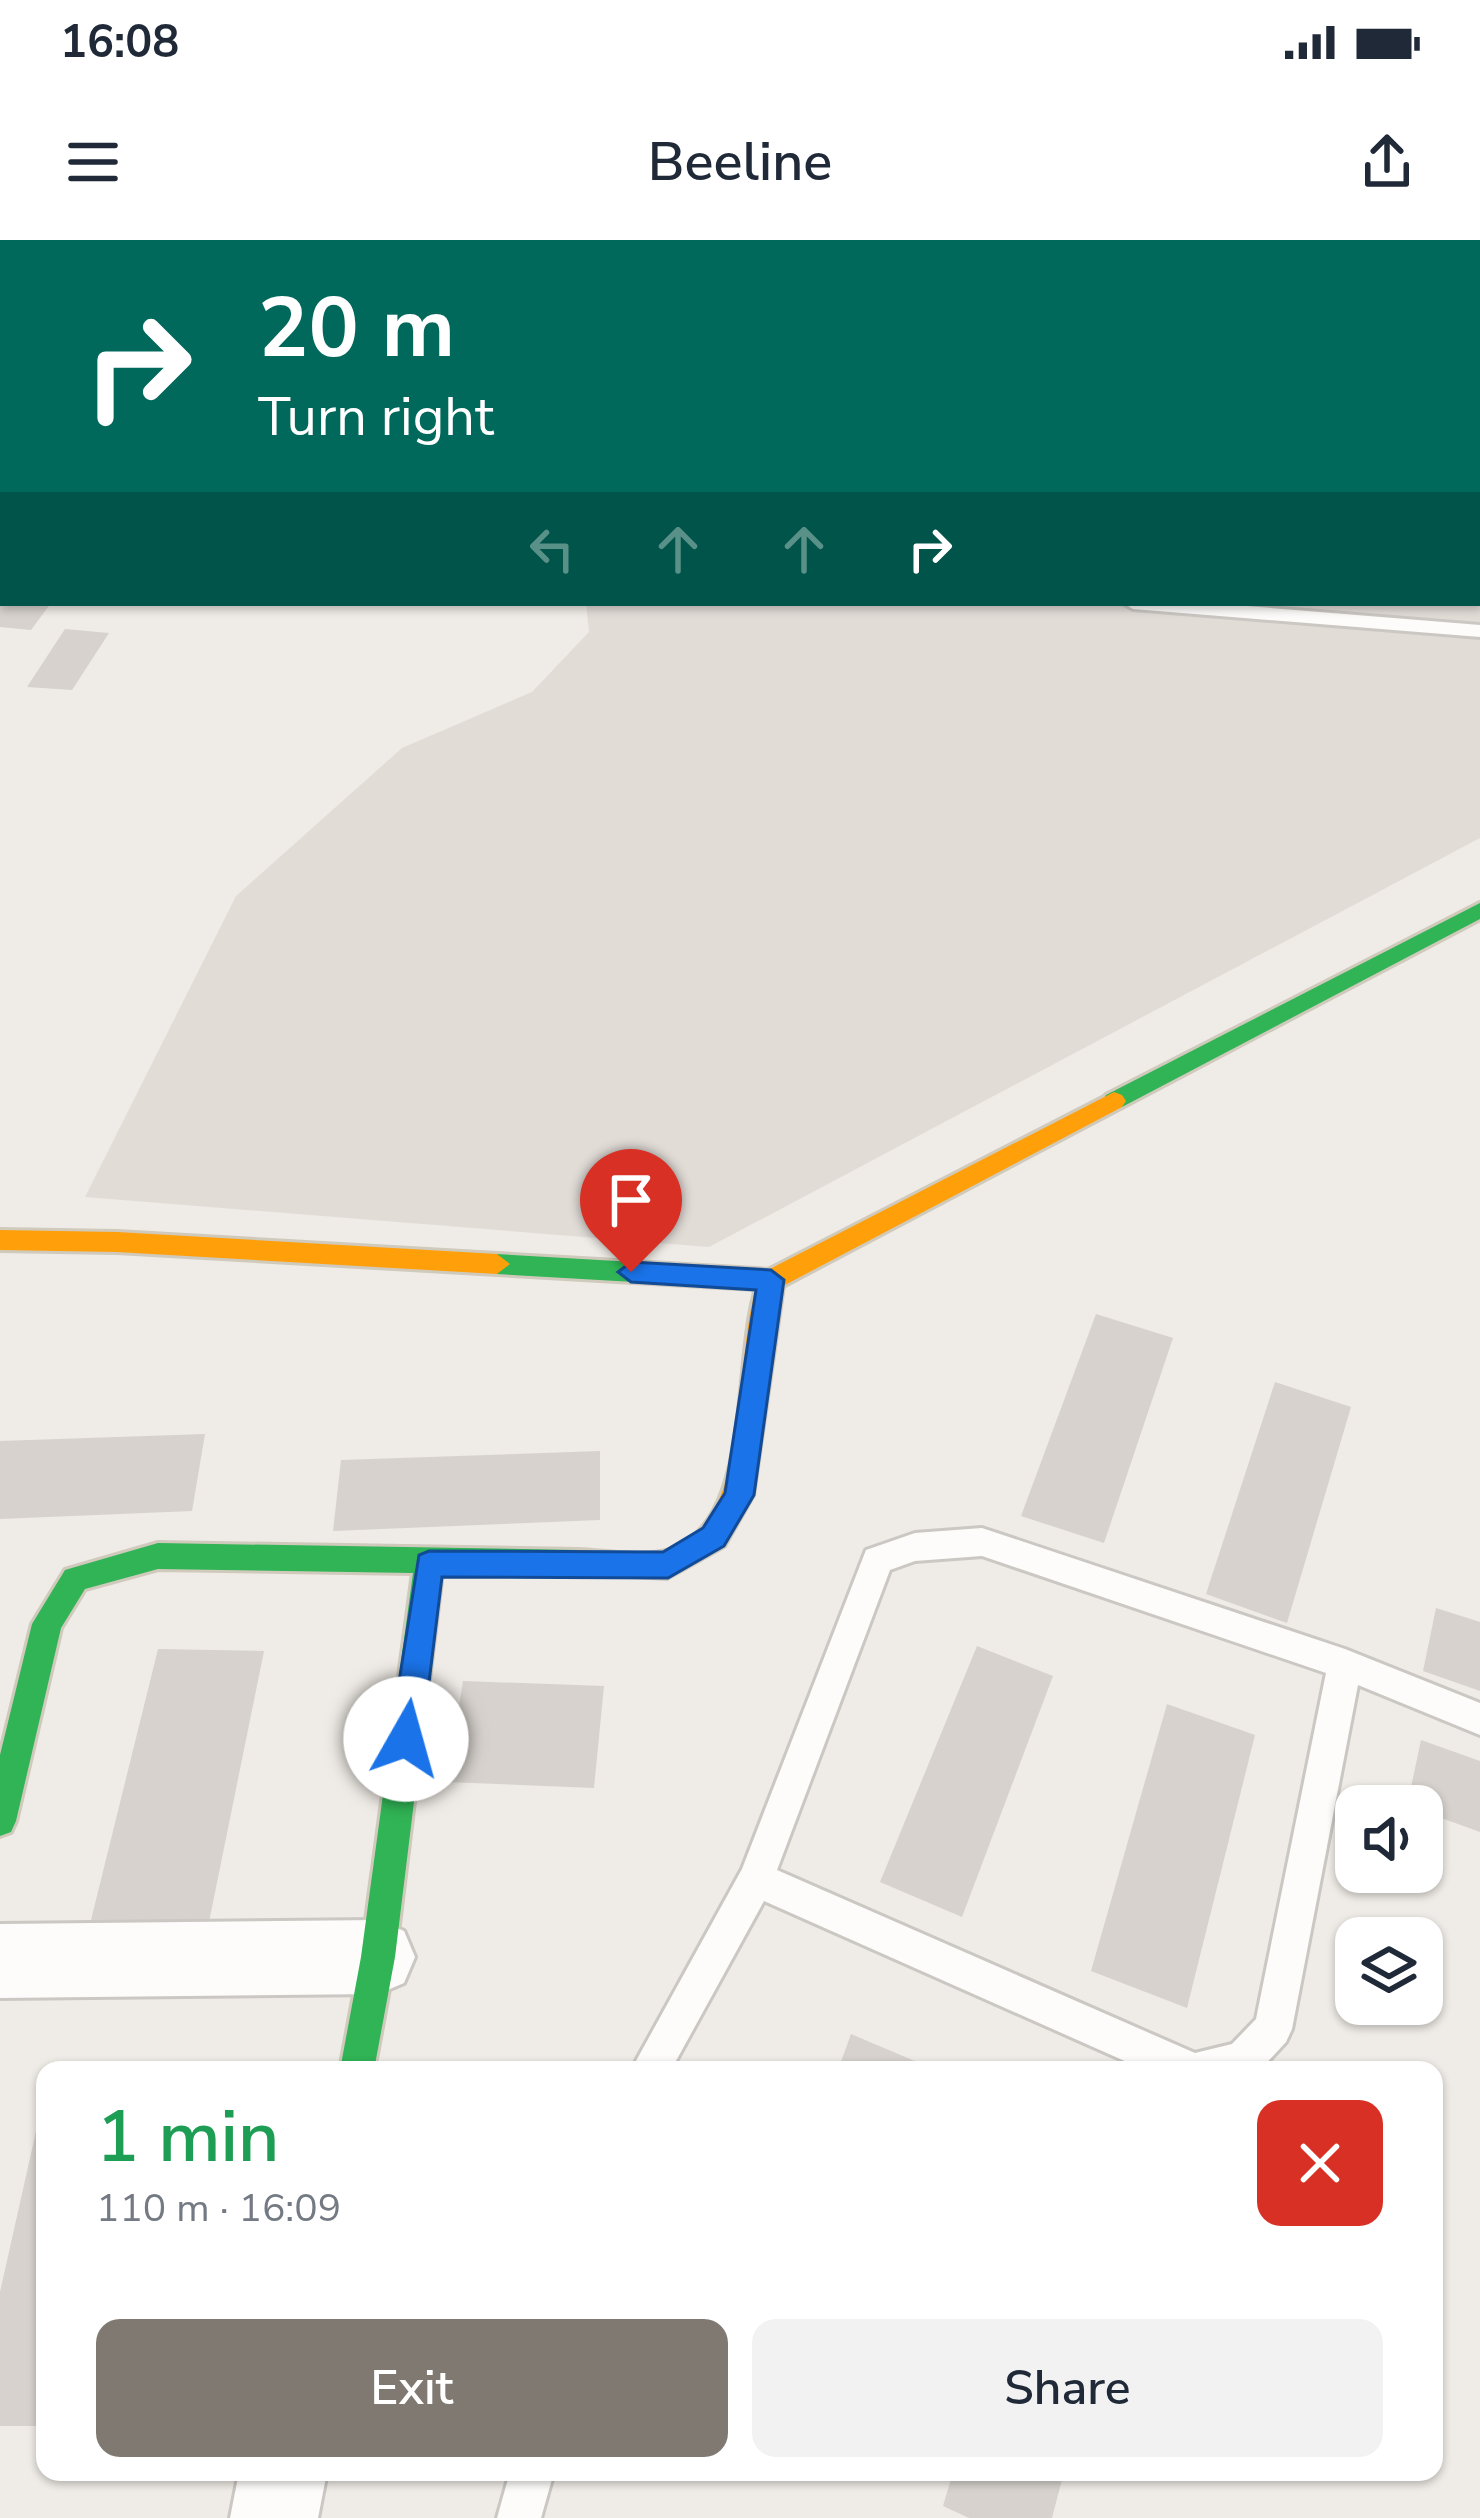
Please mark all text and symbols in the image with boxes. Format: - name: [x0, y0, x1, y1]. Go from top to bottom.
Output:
- text: 16:08: [60, 12, 179, 73]
- text: Beeline: [648, 125, 832, 199]
- icon: menu: [60, 129, 126, 195]
- icon: share: [1354, 129, 1420, 195]
- text: 20 m: [258, 271, 455, 386]
- icon: right: [60, 288, 216, 444]
- text: Turn right: [258, 380, 494, 454]
- icon: left: [519, 516, 585, 582]
- icon: ahead: [645, 516, 711, 582]
- icon: ahead: [771, 516, 837, 582]
- icon: right: [897, 516, 963, 582]
- pin: [580, 1149, 682, 1272]
- icon: arrive: [598, 1167, 664, 1233]
- position arrow: [343, 1676, 469, 1802]
- map controls: [1335, 1785, 1443, 2025]
- button: sound: [1335, 1785, 1443, 1893]
- button: layers: [1335, 1917, 1443, 2025]
- text: 1 min: [96, 2088, 279, 2186]
- button: close: [1257, 2100, 1383, 2226]
- text: 110 m · 16:09: [96, 2182, 341, 2235]
- button: Exit: [96, 2319, 728, 2457]
- button: Share: [752, 2319, 1383, 2457]

